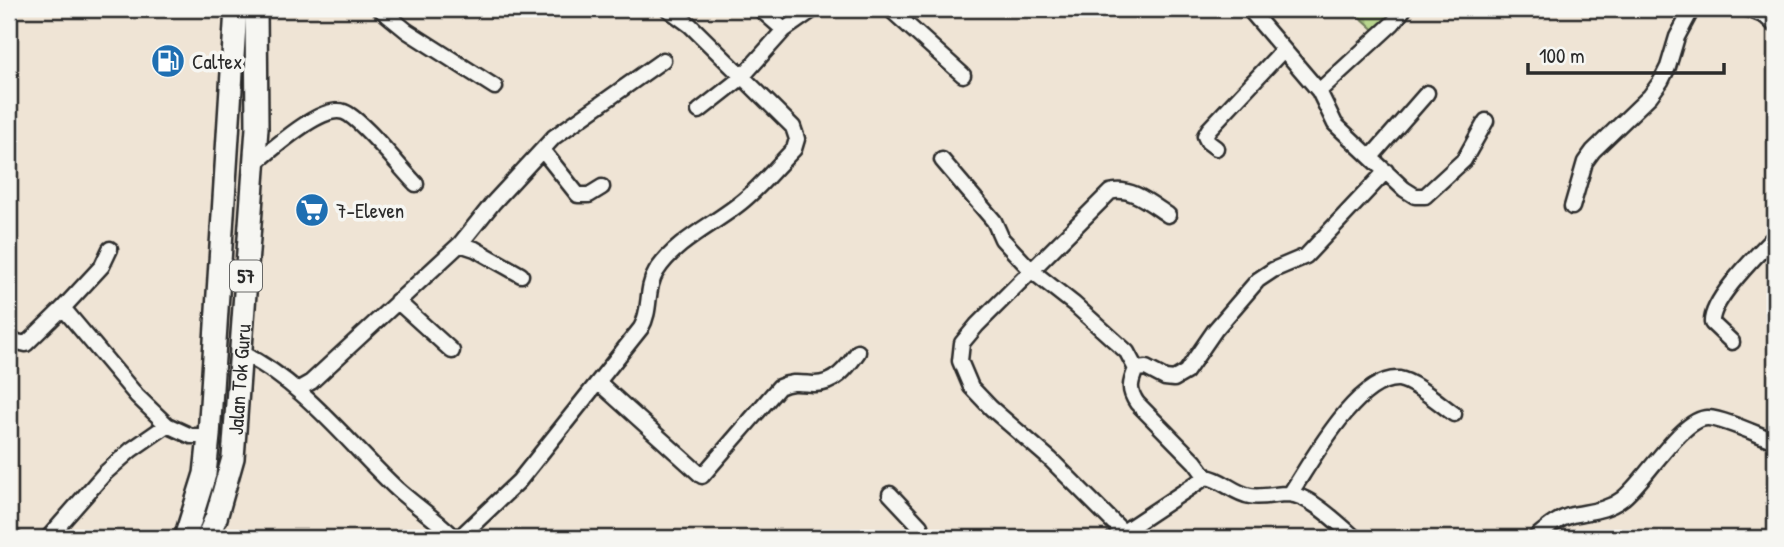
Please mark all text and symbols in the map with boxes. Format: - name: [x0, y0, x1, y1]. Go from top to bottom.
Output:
- scale bar: [1528, 32, 1724, 76]
- text: 100 m: [1539, 41, 1585, 70]
- fuel station icon: Caltex: [149, 42, 187, 80]
- place label: Caltex: [192, 47, 242, 76]
- supermarket icon: 7-Eleven: [293, 191, 331, 229]
- place label: 7-Eleven: [336, 196, 404, 225]
- road number: 57: [230, 260, 262, 292]
- street label: Jalan Tok Guru: [220, 322, 257, 436]

